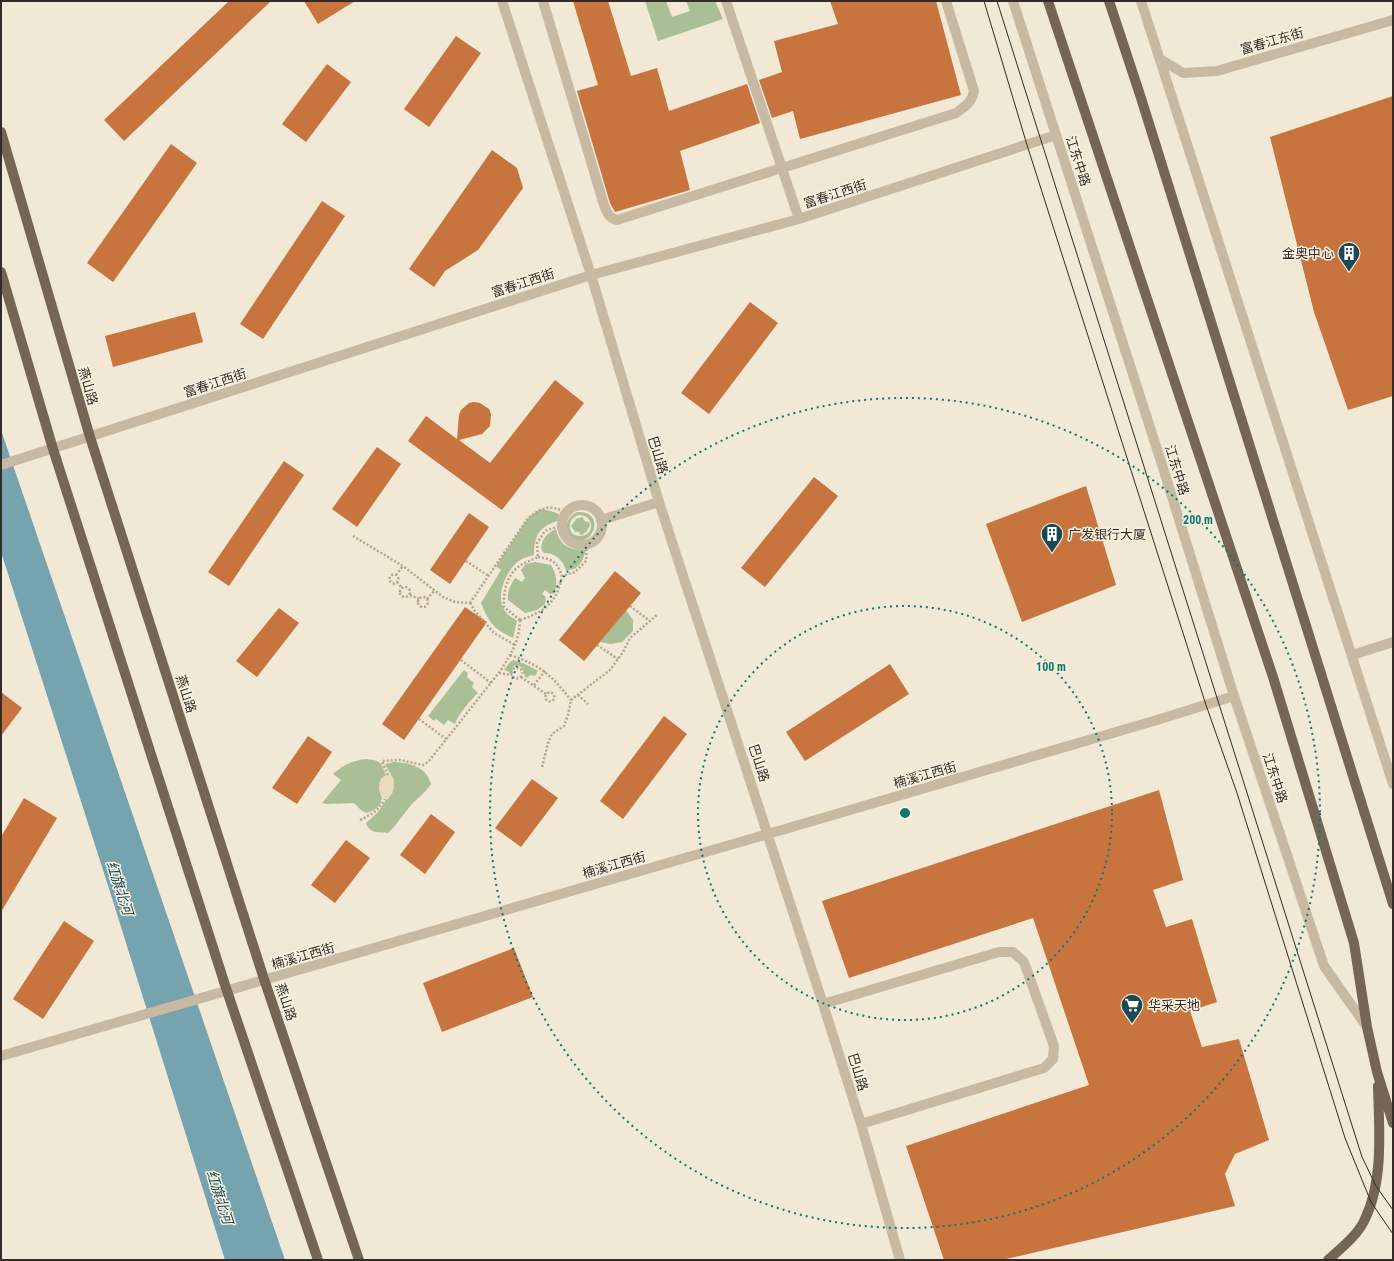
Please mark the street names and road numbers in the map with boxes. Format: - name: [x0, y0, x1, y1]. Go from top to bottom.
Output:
- street label: 富春江东街: [1239, 25, 1305, 57]
- street label: 江东中路: [1063, 134, 1093, 188]
- street label: 富春江西街: [802, 177, 868, 211]
- street label: 富春江西街: [490, 266, 556, 300]
- street label: 燕山路: [75, 365, 101, 407]
- street label: 富春江西街: [182, 366, 248, 400]
- street label: 巴山路: [645, 434, 671, 476]
- street label: 江东中路: [1162, 443, 1192, 497]
- street label: 燕山路: [173, 673, 199, 715]
- street label: 巴山路: [746, 742, 772, 784]
- street label: 江东中路: [1260, 751, 1290, 805]
- street label: 楠溪江西街: [892, 759, 958, 791]
- street label: 楠溪江西街: [581, 849, 647, 881]
- street label: 楠溪江西街: [270, 940, 336, 972]
- street label: 燕山路: [273, 981, 299, 1023]
- street label: 巴山路: [845, 1051, 871, 1093]

